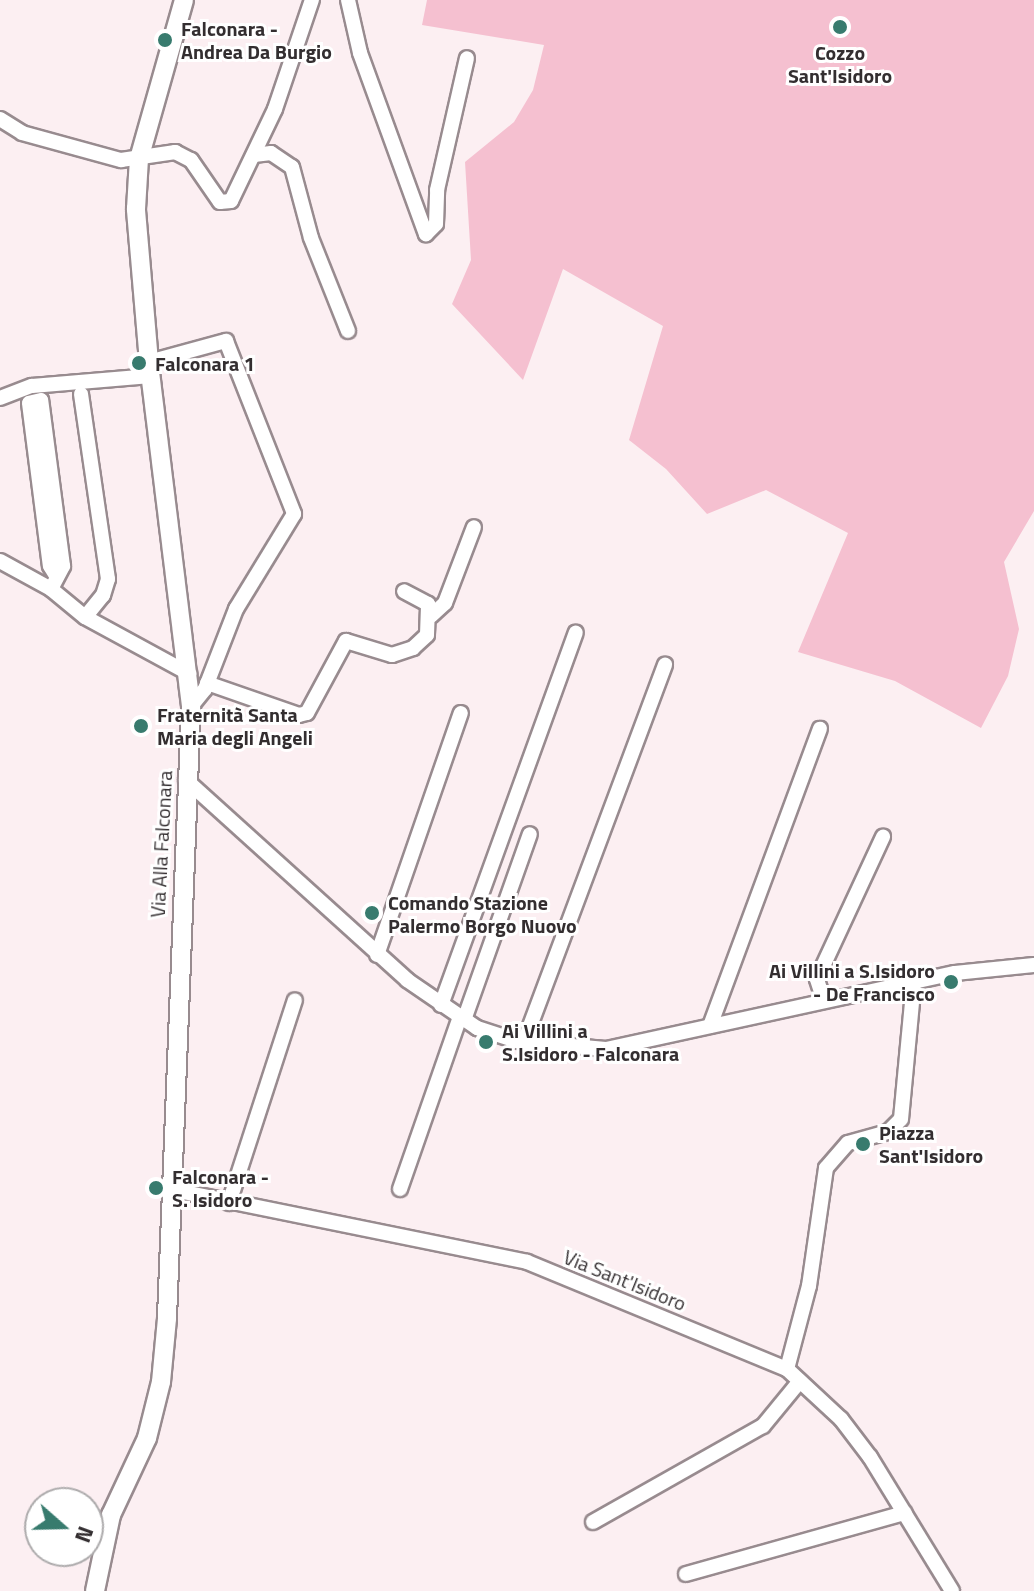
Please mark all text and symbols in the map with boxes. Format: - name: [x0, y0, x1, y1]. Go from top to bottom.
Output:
- place label: Falconara - Andrea Da Burgio: [181, 16, 332, 63]
- marker: Cozzo Sant'Isidoro: [831, 18, 849, 36]
- marker: Falconara - Andrea Da Burgio: [156, 31, 174, 49]
- place label: Cozzo Sant'Isidoro: [788, 40, 892, 87]
- place label: Falconara 1: [155, 351, 255, 375]
- marker: Falconara 1: [130, 354, 148, 372]
- place label: Fraternità Santa Maria degli Angeli: [157, 702, 313, 749]
- marker: Fraternità Santa Maria degli Angeli: [132, 717, 150, 735]
- street label: Via Alla Falconara: [145, 770, 177, 918]
- place label: Comando Stazione Palermo Borgo Nuovo: [388, 890, 577, 937]
- marker: Comando Stazione Palermo Borgo Nuovo: [363, 904, 381, 922]
- place label: Ai Villini a S.Isidoro - De Francisco: [769, 958, 935, 1005]
- marker: Ai Villini a S.Isidoro - De Francisco: [942, 973, 960, 991]
- place label: Ai Villini a S.Isidoro - Falconara: [502, 1018, 679, 1065]
- marker: Ai Villini a S.Isidoro - Falconara: [477, 1033, 495, 1051]
- place label: Piazza Sant'Isidoro: [879, 1120, 983, 1167]
- marker: Piazza Sant'Isidoro: [854, 1135, 872, 1153]
- place label: Falconara - S. Isidoro: [172, 1164, 269, 1211]
- marker: Falconara - S. Isidoro: [147, 1179, 165, 1197]
- street label: Via Sant'Isidoro: [560, 1244, 690, 1316]
- north arrow: [24, 1487, 104, 1567]
- text: N: [66, 1522, 103, 1548]

